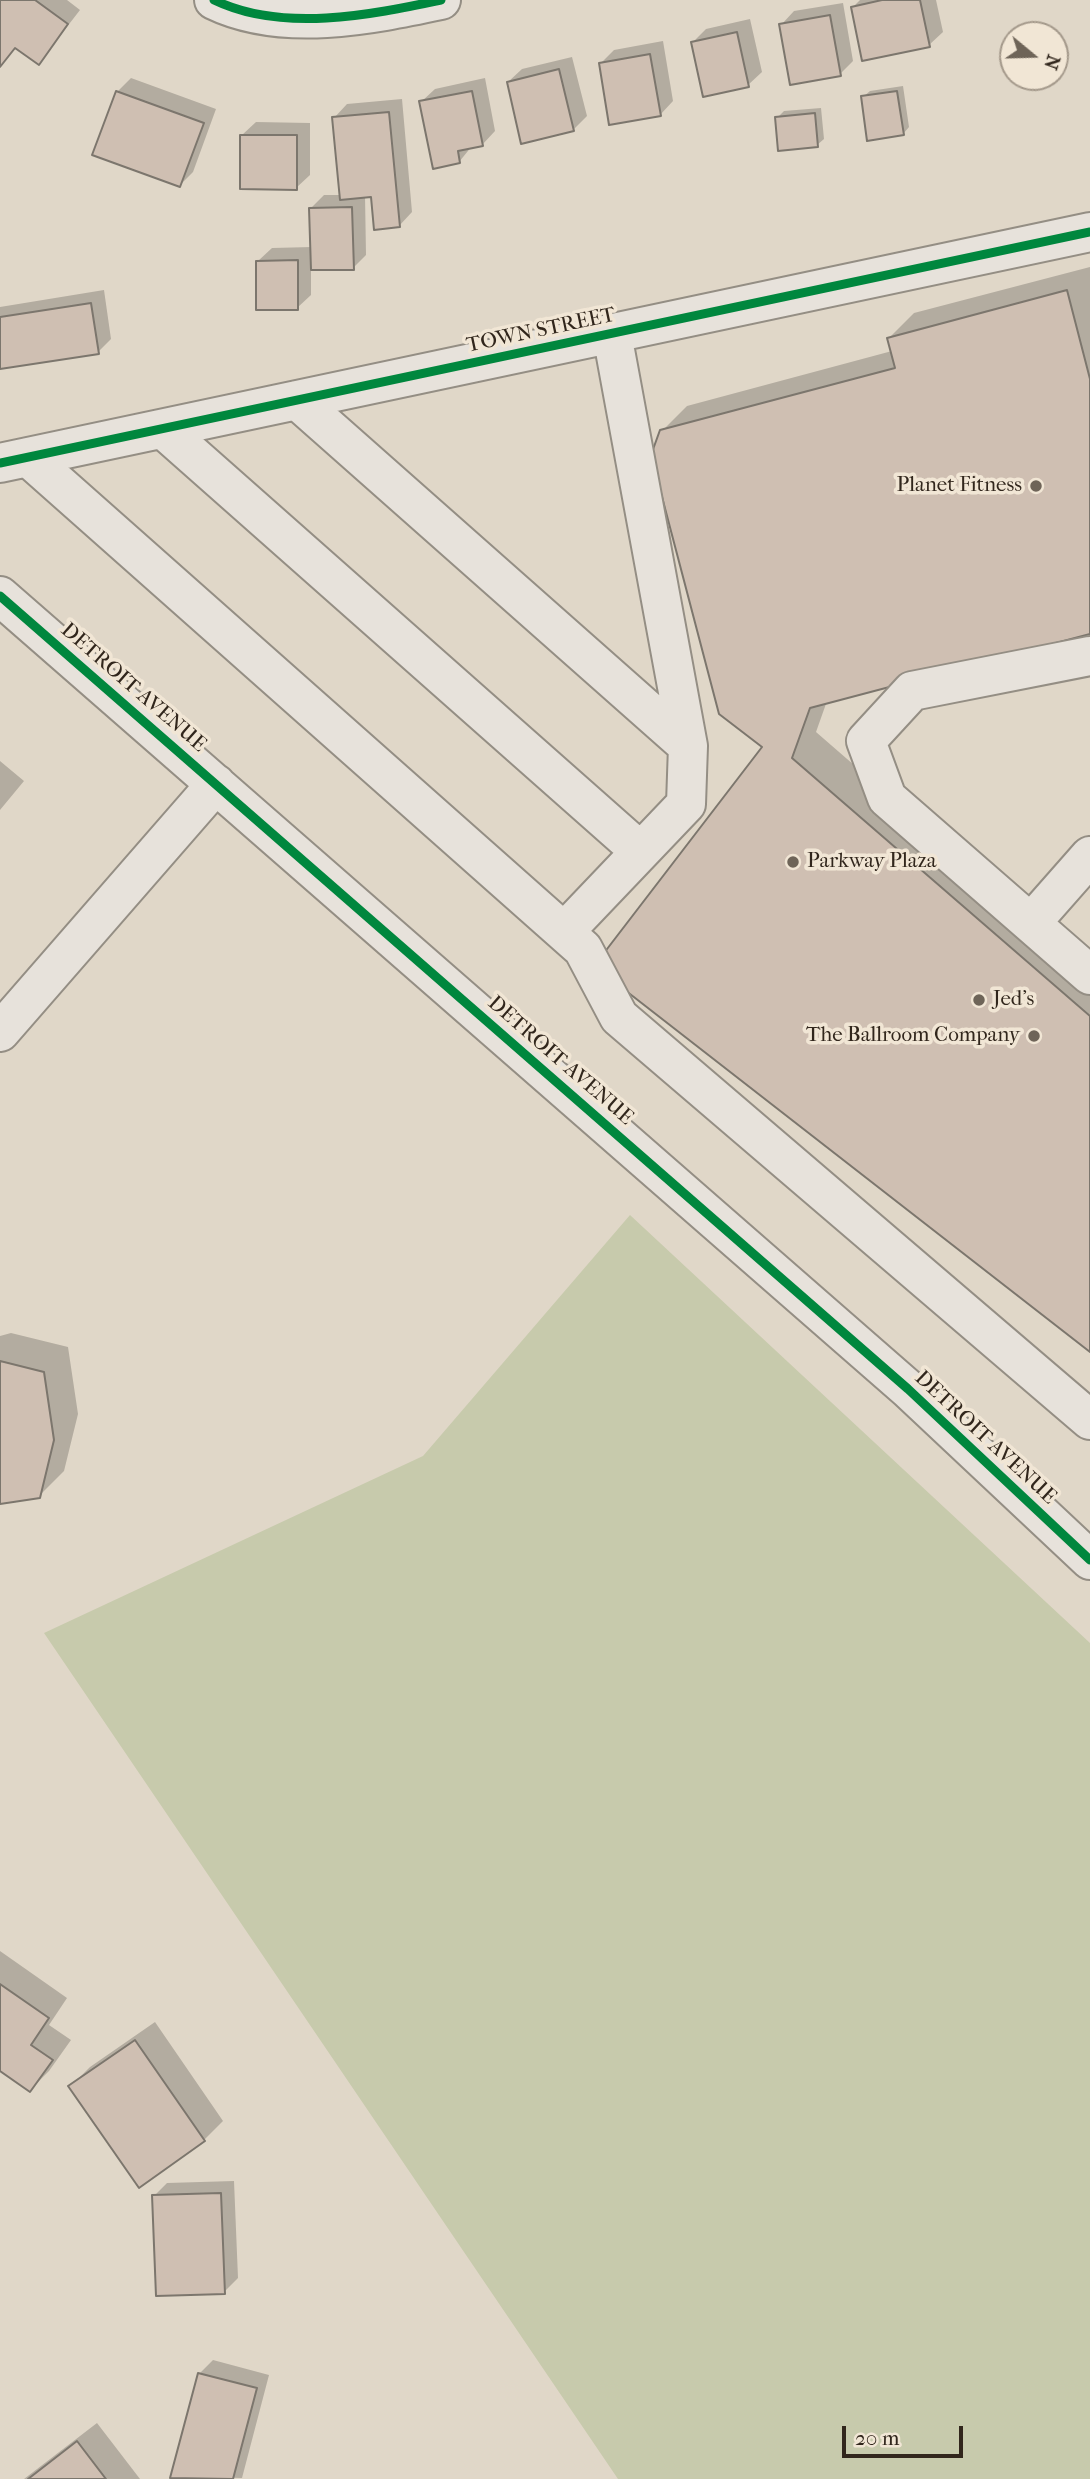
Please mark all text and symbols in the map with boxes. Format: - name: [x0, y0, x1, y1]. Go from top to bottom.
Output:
- north arrow: [999, 21, 1069, 91]
- text: N: [1039, 52, 1065, 73]
- street label: TOWN STREET: [464, 303, 618, 359]
- place label: Planet Fitness: [897, 473, 1022, 499]
- marker: Planet Fitness: [1028, 478, 1044, 494]
- street label: DETROIT AVENUE: [55, 618, 211, 758]
- place label: Parkway Plaza: [807, 849, 936, 875]
- marker: Parkway Plaza: [785, 854, 801, 870]
- place label: Jed's: [993, 987, 1034, 1013]
- street label: DETROIT AVENUE: [482, 991, 638, 1131]
- marker: Jed's: [971, 992, 987, 1008]
- place label: The Ballroom Company: [806, 1023, 1020, 1049]
- marker: The Ballroom Company: [1026, 1028, 1042, 1044]
- street label: DETROIT AVENUE: [909, 1366, 1061, 1510]
- scale bar: [845, 2412, 966, 2456]
- text: 20 m: [855, 2426, 899, 2450]

